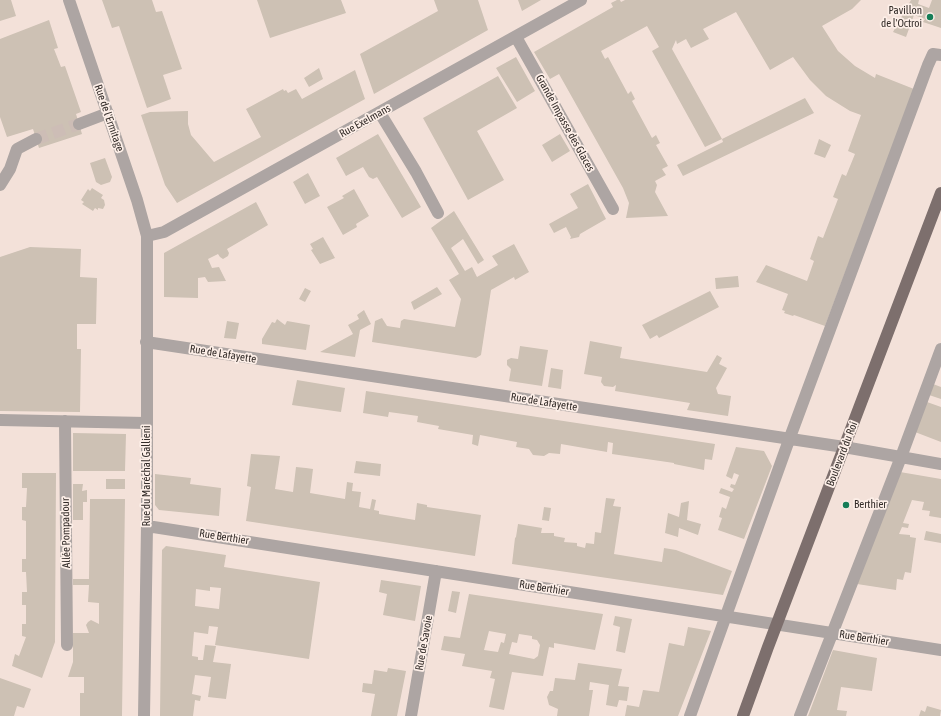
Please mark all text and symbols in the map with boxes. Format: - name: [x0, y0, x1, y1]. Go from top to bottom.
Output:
- place label: Pavillon de l'Octroi: [881, 4, 922, 30]
- marker: Pavillon de l'Octroi: [925, 12, 935, 22]
- street label: Grande Impasse des Glaces: [533, 72, 597, 174]
- street label: Rue de l'Ermitage: [91, 83, 127, 153]
- street label: Rue Exelmans: [337, 102, 393, 140]
- street label: Rue de Lafayette: [189, 342, 257, 366]
- street label: Rue de Lafayette: [510, 390, 578, 414]
- street label: Boulevard du Roi: [824, 420, 860, 488]
- street label: Rue du Maréchal Gallieni: [140, 425, 154, 527]
- street label: Allée Pompadour: [59, 498, 73, 568]
- place label: Berthier: [854, 498, 887, 512]
- marker: Berthier: [841, 500, 851, 510]
- street label: Rue Berthier: [198, 527, 250, 547]
- street label: Rue Berthier: [518, 578, 570, 598]
- street label: Rue de Savoie: [413, 614, 435, 672]
- street label: Rue Berthier: [838, 628, 890, 648]

